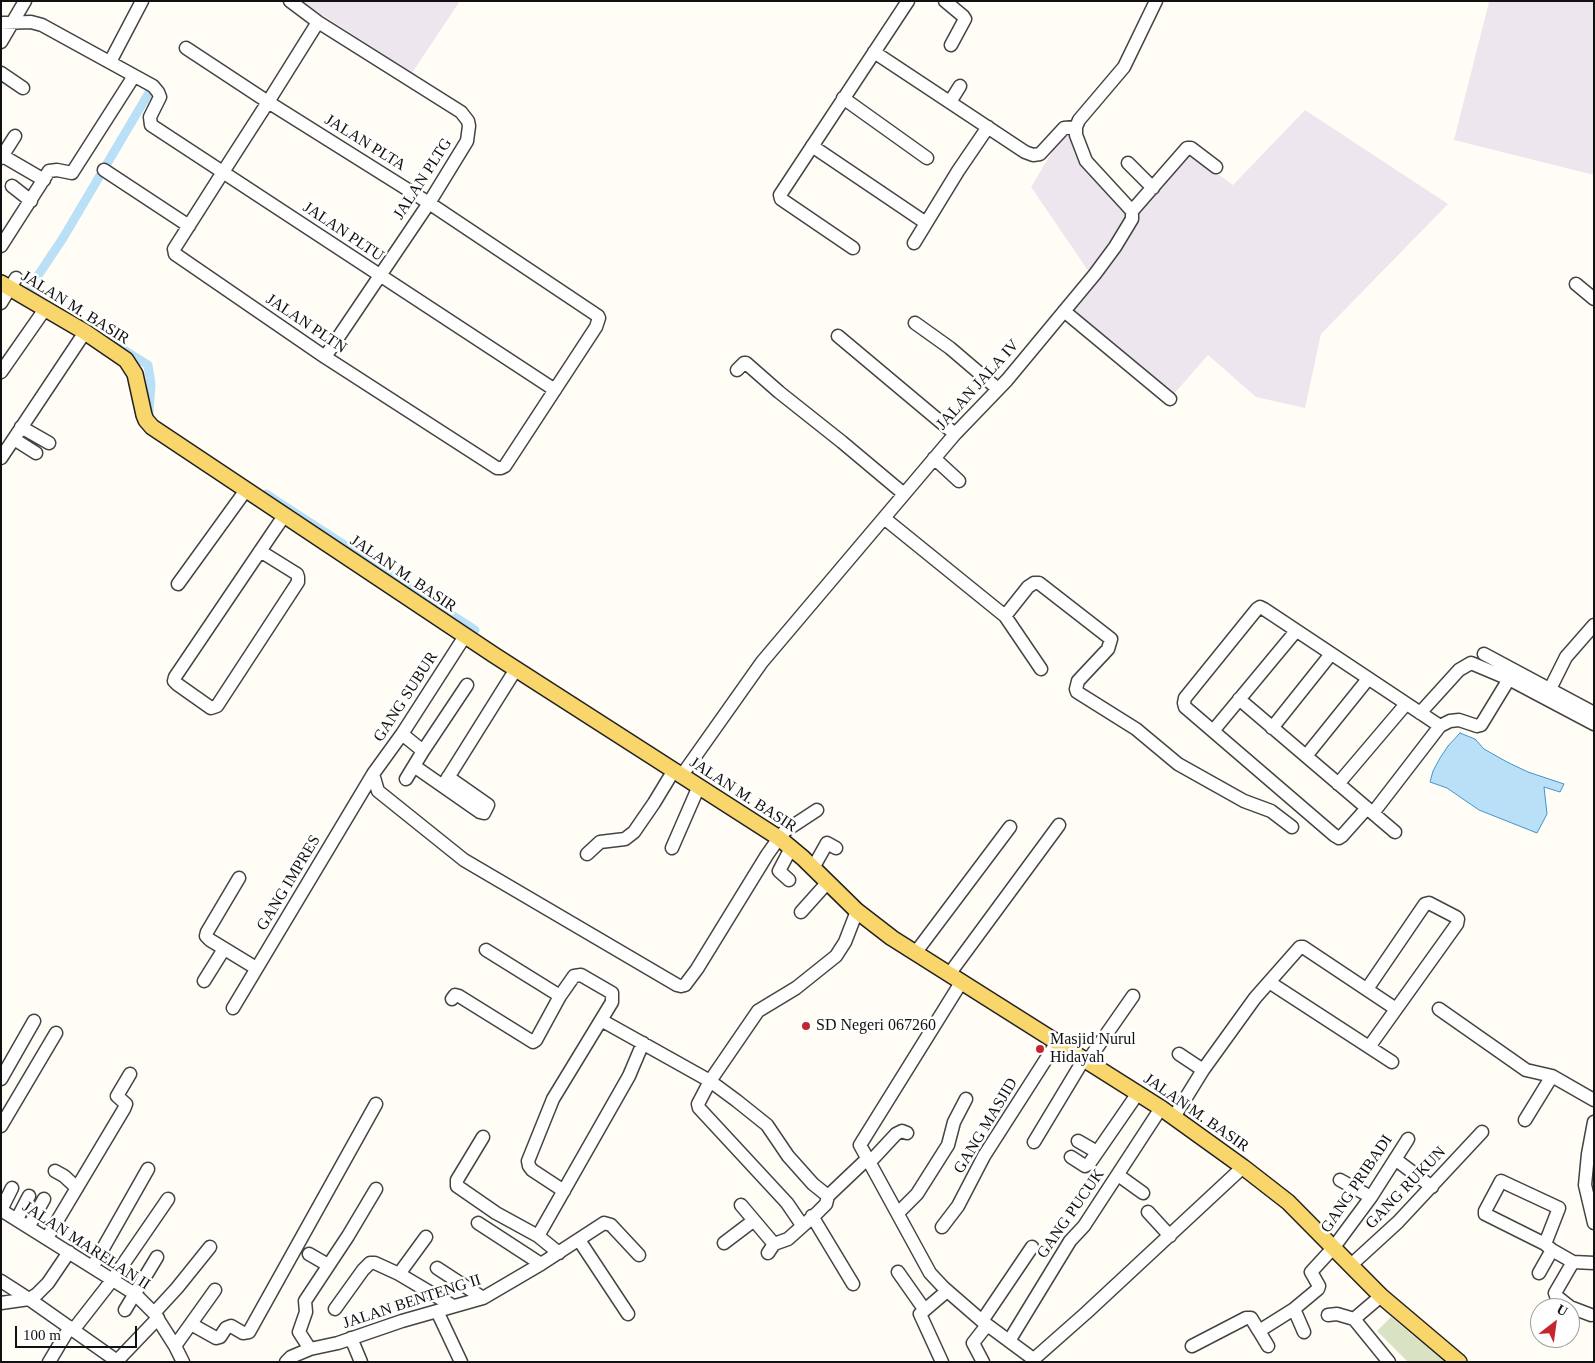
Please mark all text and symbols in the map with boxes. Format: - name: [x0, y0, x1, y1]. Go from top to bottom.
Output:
- street label: JALAN PLTA: [321, 111, 409, 175]
- street label: JALAN PLTG: [390, 135, 456, 223]
- street label: JALAN PLTU: [299, 198, 387, 266]
- street label: JALAN M. BASIR: [17, 267, 133, 349]
- street label: JALAN PLTN: [262, 290, 350, 358]
- street label: JALAN JALA IV: [933, 336, 1023, 434]
- street label: JALAN M. BASIR: [346, 531, 460, 617]
- street label: GANG SUBUR: [370, 648, 442, 746]
- street label: JALAN M. BASIR: [686, 753, 800, 837]
- street label: GANG IMPRES: [253, 832, 325, 934]
- place label: SD Negeri 067260: [816, 1016, 936, 1036]
- marker: SD Negeri 067260: [800, 1020, 812, 1032]
- place label: Masjid Nurul Hidayah: [1050, 1030, 1136, 1068]
- marker: Masjid Nurul Hidayah: [1034, 1043, 1046, 1055]
- street label: JALAN M. BASIR: [1140, 1070, 1252, 1156]
- street label: GANG MASJID: [950, 1075, 1022, 1177]
- street label: GANG PRIBADI: [1317, 1131, 1397, 1237]
- street label: GANG RUKUN: [1362, 1143, 1450, 1233]
- street label: GANG PUCUK: [1033, 1166, 1109, 1262]
- street label: JALAN MARELAN II: [19, 1198, 153, 1294]
- street label: JALAN BENTENG II: [341, 1271, 483, 1333]
- north arrow: [1530, 1298, 1580, 1348]
- text: U: [1554, 1301, 1570, 1319]
- scale bar: [18, 1316, 140, 1348]
- text: 100 m: [23, 1327, 61, 1343]

